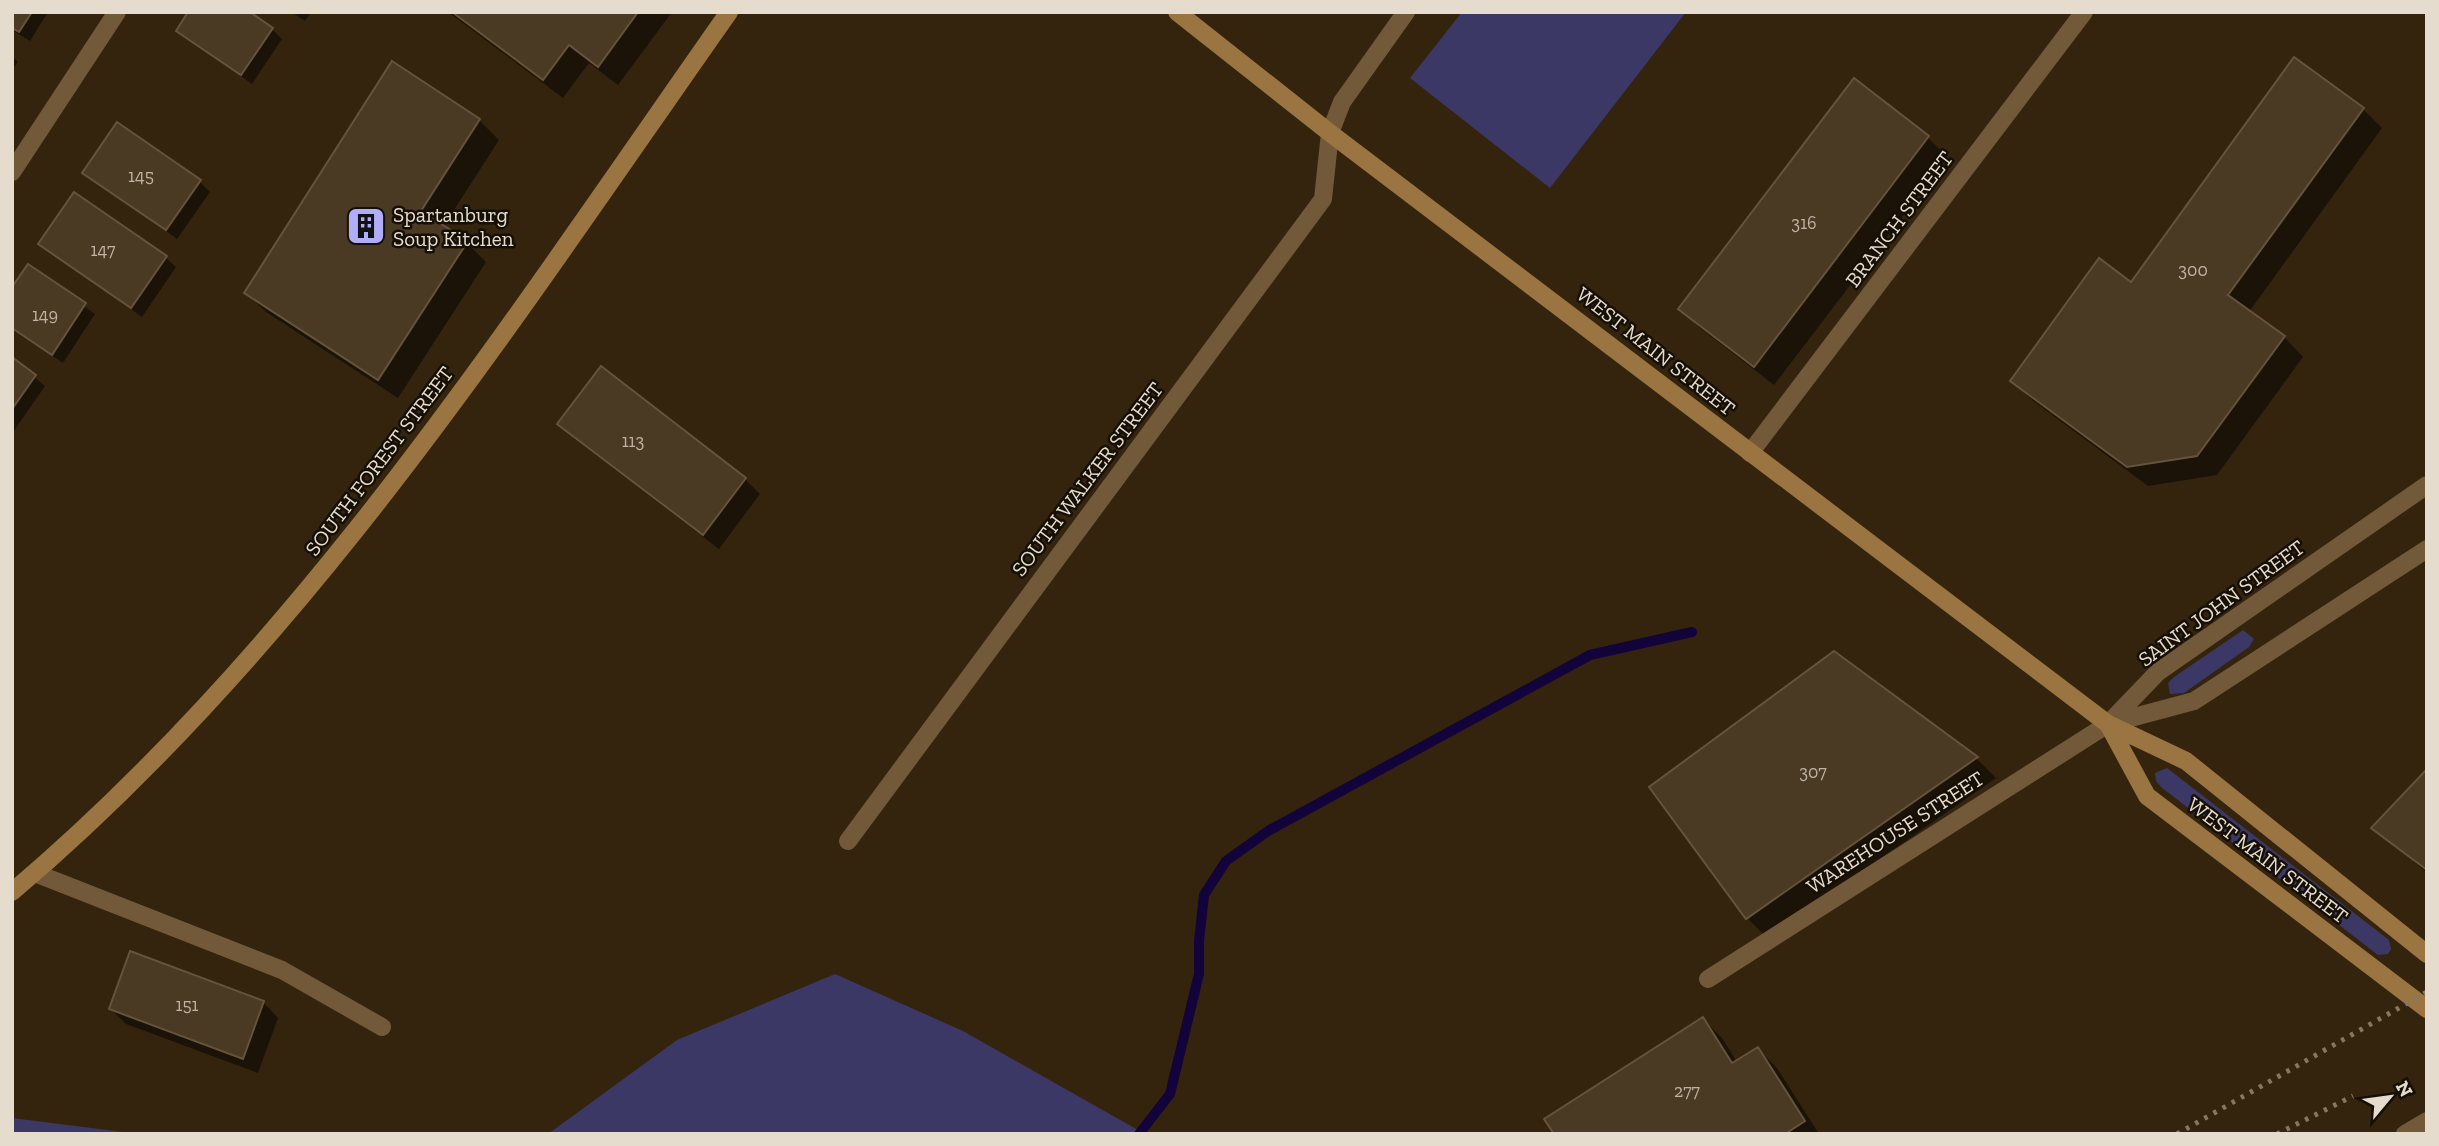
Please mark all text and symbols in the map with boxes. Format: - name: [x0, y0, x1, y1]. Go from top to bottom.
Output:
- street label: BRANCH STREET: [1840, 146, 1958, 292]
- house number: 145: [128, 165, 154, 187]
- place label: Spartanburg Soup Kitchen: [393, 202, 514, 251]
- building icon: Spartanburg Soup Kitchen: [345, 205, 387, 247]
- house number: 316: [1791, 212, 1817, 234]
- house number: 147: [91, 239, 116, 261]
- house number: 300: [2178, 259, 2208, 281]
- street label: WEST MAIN STREET: [1572, 281, 1740, 421]
- house number: 149: [32, 304, 58, 326]
- street label: SOUTH FOREST STREET: [300, 361, 458, 561]
- street label: SOUTH WALKER STREET: [1006, 377, 1168, 581]
- house number: 113: [622, 430, 645, 452]
- street label: SAINT JOHN STREET: [2133, 534, 2309, 672]
- house number: 307: [1799, 761, 1827, 783]
- street label: WAREHOUSE STREET: [1802, 765, 1988, 899]
- street label: WEST MAIN STREET: [2183, 791, 2353, 929]
- house number: 151: [175, 994, 199, 1016]
- north arrow: [2355, 1062, 2425, 1132]
- text: N: [2391, 1077, 2418, 1101]
- house number: 277: [1674, 1080, 1701, 1102]

